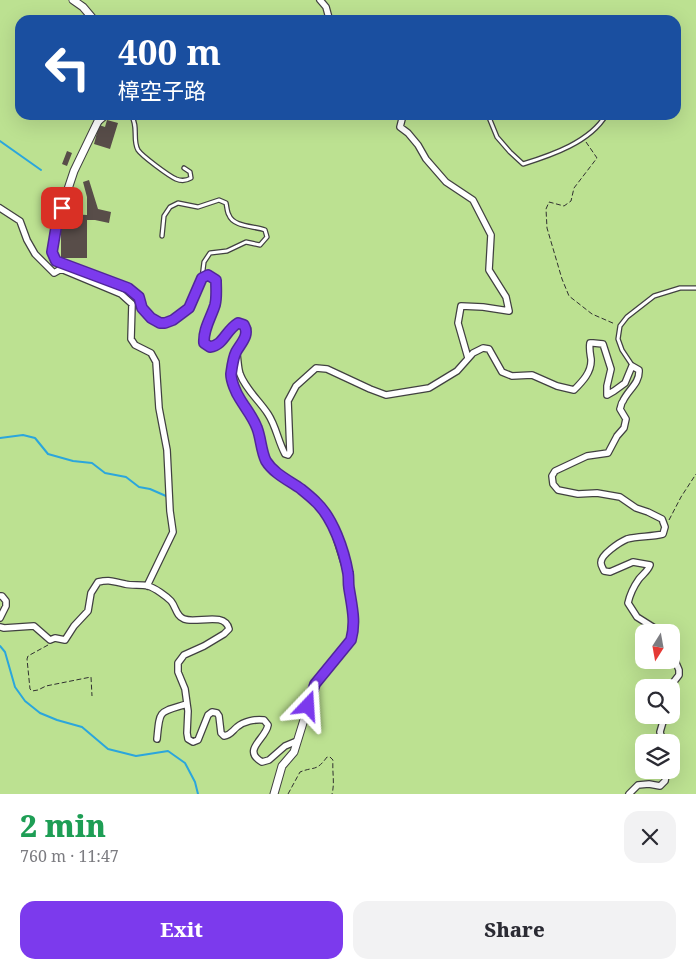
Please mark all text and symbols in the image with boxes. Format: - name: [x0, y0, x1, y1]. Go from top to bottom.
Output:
- text: 400 m: [118, 28, 221, 75]
- icon: left: [35, 35, 100, 100]
- text: 樟空子路: [118, 75, 206, 105]
- pin: [41, 187, 83, 229]
- icon: arrive: [48, 194, 76, 222]
- north arrow: [635, 624, 680, 669]
- map controls: [635, 624, 680, 779]
- position arrow: [281, 679, 333, 731]
- button: search: [635, 679, 680, 724]
- button: layers: [635, 734, 680, 779]
- text: 2 min: [20, 805, 106, 846]
- button: close: [624, 811, 676, 863]
- text: 760 m · 11:47: [20, 845, 119, 867]
- button: Exit: [20, 901, 343, 959]
- button: Share: [353, 901, 676, 959]

